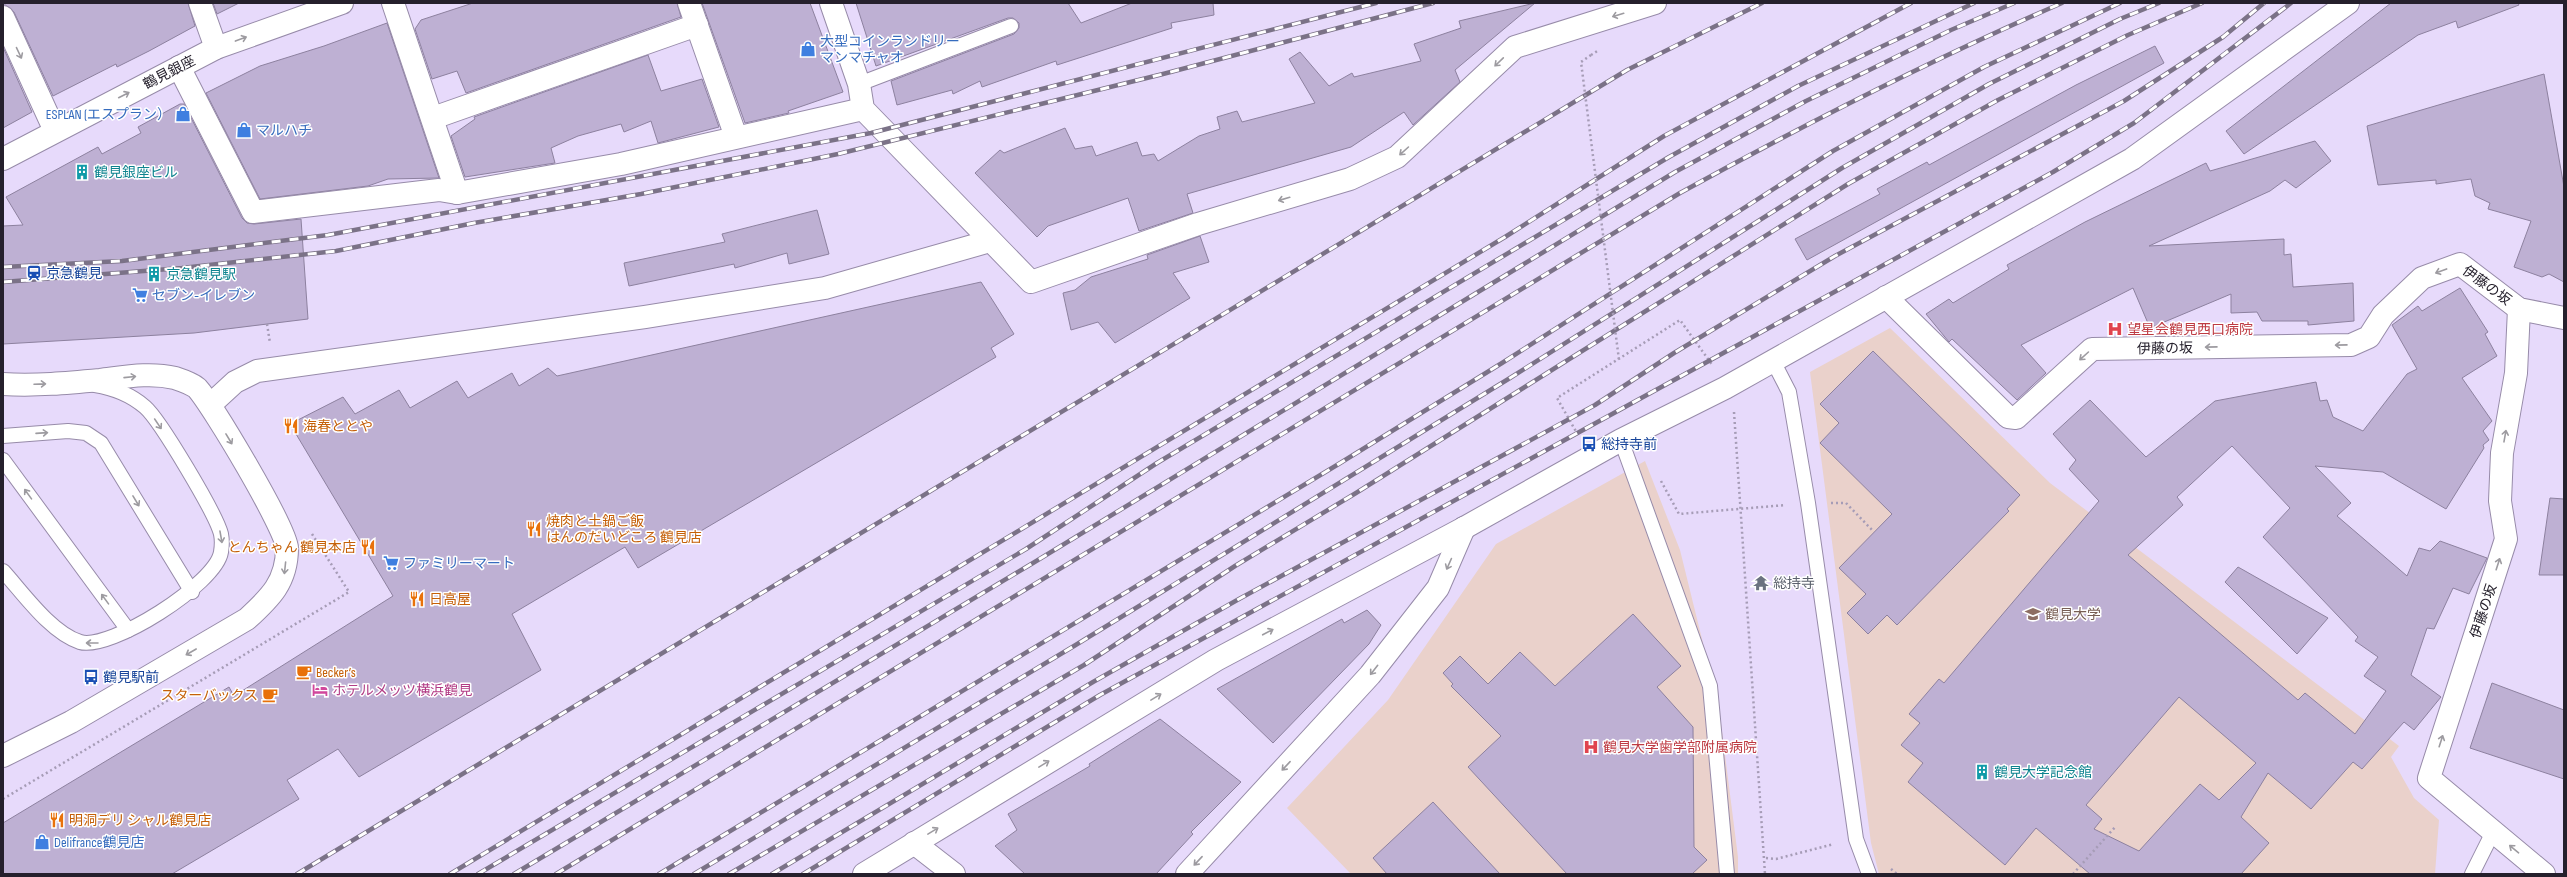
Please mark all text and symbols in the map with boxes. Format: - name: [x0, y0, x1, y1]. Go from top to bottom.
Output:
- one-way arrow: [1612, 12, 1625, 19]
- place label: 大型コインランドリー マンマチャオ: [820, 33, 960, 66]
- one-way arrow: [235, 35, 248, 42]
- shop icon: 大型コインランドリー マンマチャオ: [799, 40, 817, 58]
- one-way arrow: [16, 47, 23, 59]
- street label: 鶴見銀座: [140, 52, 198, 93]
- one-way arrow: [1494, 57, 1504, 67]
- one-way arrow: [118, 91, 130, 98]
- shop icon: ESPLAN (エスプラン）: [174, 105, 192, 123]
- place label: ESPLAN (エスプラン）: [46, 106, 171, 123]
- shop icon: マルハチ: [235, 121, 253, 139]
- place label: マルハチ: [256, 122, 312, 139]
- one-way arrow: [1399, 146, 1409, 155]
- building icon: 鶴見銀座ビル: [73, 163, 91, 181]
- place label: 鶴見銀座ビル: [94, 164, 178, 181]
- one-way arrow: [1278, 196, 1291, 203]
- street label: 伊藤の坂: [2459, 262, 2514, 309]
- station icon: 京急鶴見: [25, 264, 43, 282]
- place label: 京急鶴見: [46, 265, 102, 282]
- building icon: 京急鶴見駅: [145, 265, 163, 283]
- place label: 京急鶴見駅: [166, 266, 236, 283]
- one-way arrow: [2435, 268, 2447, 276]
- supermarket icon: セブン-イレブン: [131, 286, 149, 304]
- place label: セブン-イレブン: [152, 287, 255, 304]
- hospital icon: 望星会鶴見西口病院: [2106, 320, 2124, 338]
- place label: 望星会鶴見西口病院: [2127, 321, 2253, 338]
- street label: 伊藤の坂: [2137, 340, 2193, 357]
- one-way arrow: [2335, 341, 2348, 349]
- one-way arrow: [2205, 343, 2218, 351]
- one-way arrow: [2079, 352, 2089, 361]
- one-way arrow: [123, 373, 136, 381]
- one-way arrow: [33, 380, 46, 387]
- restaurant icon: 海春ととや: [282, 417, 300, 435]
- one-way arrow: [154, 418, 162, 429]
- place label: 海春ととや: [303, 418, 373, 435]
- one-way arrow: [35, 430, 48, 437]
- one-way arrow: [2501, 430, 2509, 443]
- one-way arrow: [226, 433, 234, 445]
- bus stop icon: 総持寺前: [1580, 435, 1598, 453]
- place label: 総持寺前: [1601, 436, 1657, 453]
- one-way arrow: [24, 488, 32, 499]
- one-way arrow: [133, 495, 141, 507]
- place label: 焼肉と土鍋ご飯 はんのだいどころ 鶴見店: [546, 513, 702, 546]
- restaurant icon: 焼肉と土鍋ご飯 はんのだいどころ 鶴見店: [525, 520, 543, 538]
- one-way arrow: [217, 530, 225, 543]
- restaurant icon: とんちゃん 鶴見本店: [359, 538, 377, 556]
- place label: とんちゃん 鶴見本店: [228, 539, 356, 556]
- supermarket icon: ファミリーマート: [382, 554, 400, 572]
- place label: ファミリーマート: [403, 555, 515, 572]
- one-way arrow: [1444, 557, 1452, 569]
- one-way arrow: [2495, 558, 2502, 571]
- one-way arrow: [281, 561, 289, 574]
- temple icon: 総持寺: [1752, 574, 1770, 592]
- place label: 総持寺: [1773, 575, 1815, 592]
- street label: 伊藤の坂: [2467, 582, 2500, 640]
- restaurant icon: 日高屋: [408, 590, 426, 608]
- place label: 日高屋: [429, 591, 471, 608]
- one-way arrow: [101, 593, 109, 604]
- school or university icon: 鶴見大学: [2024, 605, 2042, 623]
- place label: 鶴見大学: [2045, 606, 2101, 623]
- one-way arrow: [1262, 628, 1274, 635]
- one-way arrow: [86, 639, 99, 647]
- one-way arrow: [185, 648, 197, 656]
- cafe icon: Becker’s: [295, 663, 313, 681]
- place label: Becker’s: [316, 664, 356, 681]
- one-way arrow: [1370, 664, 1378, 675]
- bus stop icon: 鶴見駅前: [82, 668, 100, 686]
- place label: 鶴見駅前: [103, 669, 159, 686]
- hotel icon: ホテルメッツ横浜鶴見: [311, 681, 329, 699]
- place label: ホテルメッツ横浜鶴見: [332, 682, 472, 699]
- cafe icon: スターバックス: [261, 686, 279, 704]
- place label: スターバックス: [161, 687, 258, 704]
- one-way arrow: [1150, 692, 1162, 700]
- one-way arrow: [2438, 735, 2445, 748]
- hospital icon: 鶴見大学歯学部附属病院: [1582, 738, 1600, 756]
- place label: 鶴見大学歯学部附属病院: [1603, 739, 1757, 756]
- one-way arrow: [1038, 760, 1049, 768]
- one-way arrow: [1282, 760, 1291, 771]
- building icon: 鶴見大学記念館: [1973, 763, 1991, 781]
- place label: 鶴見大学記念館: [1994, 764, 2092, 781]
- restaurant icon: 明洞デリ シャル鶴見店: [48, 811, 66, 829]
- place label: 明洞デリ シャル鶴見店: [69, 812, 211, 829]
- one-way arrow: [927, 827, 939, 835]
- shop icon: Delifrance鶴見店: [33, 833, 51, 851]
- place label: Delifrance鶴見店: [54, 834, 144, 851]
- one-way arrow: [2509, 845, 2519, 854]
- one-way arrow: [1194, 856, 1203, 866]

